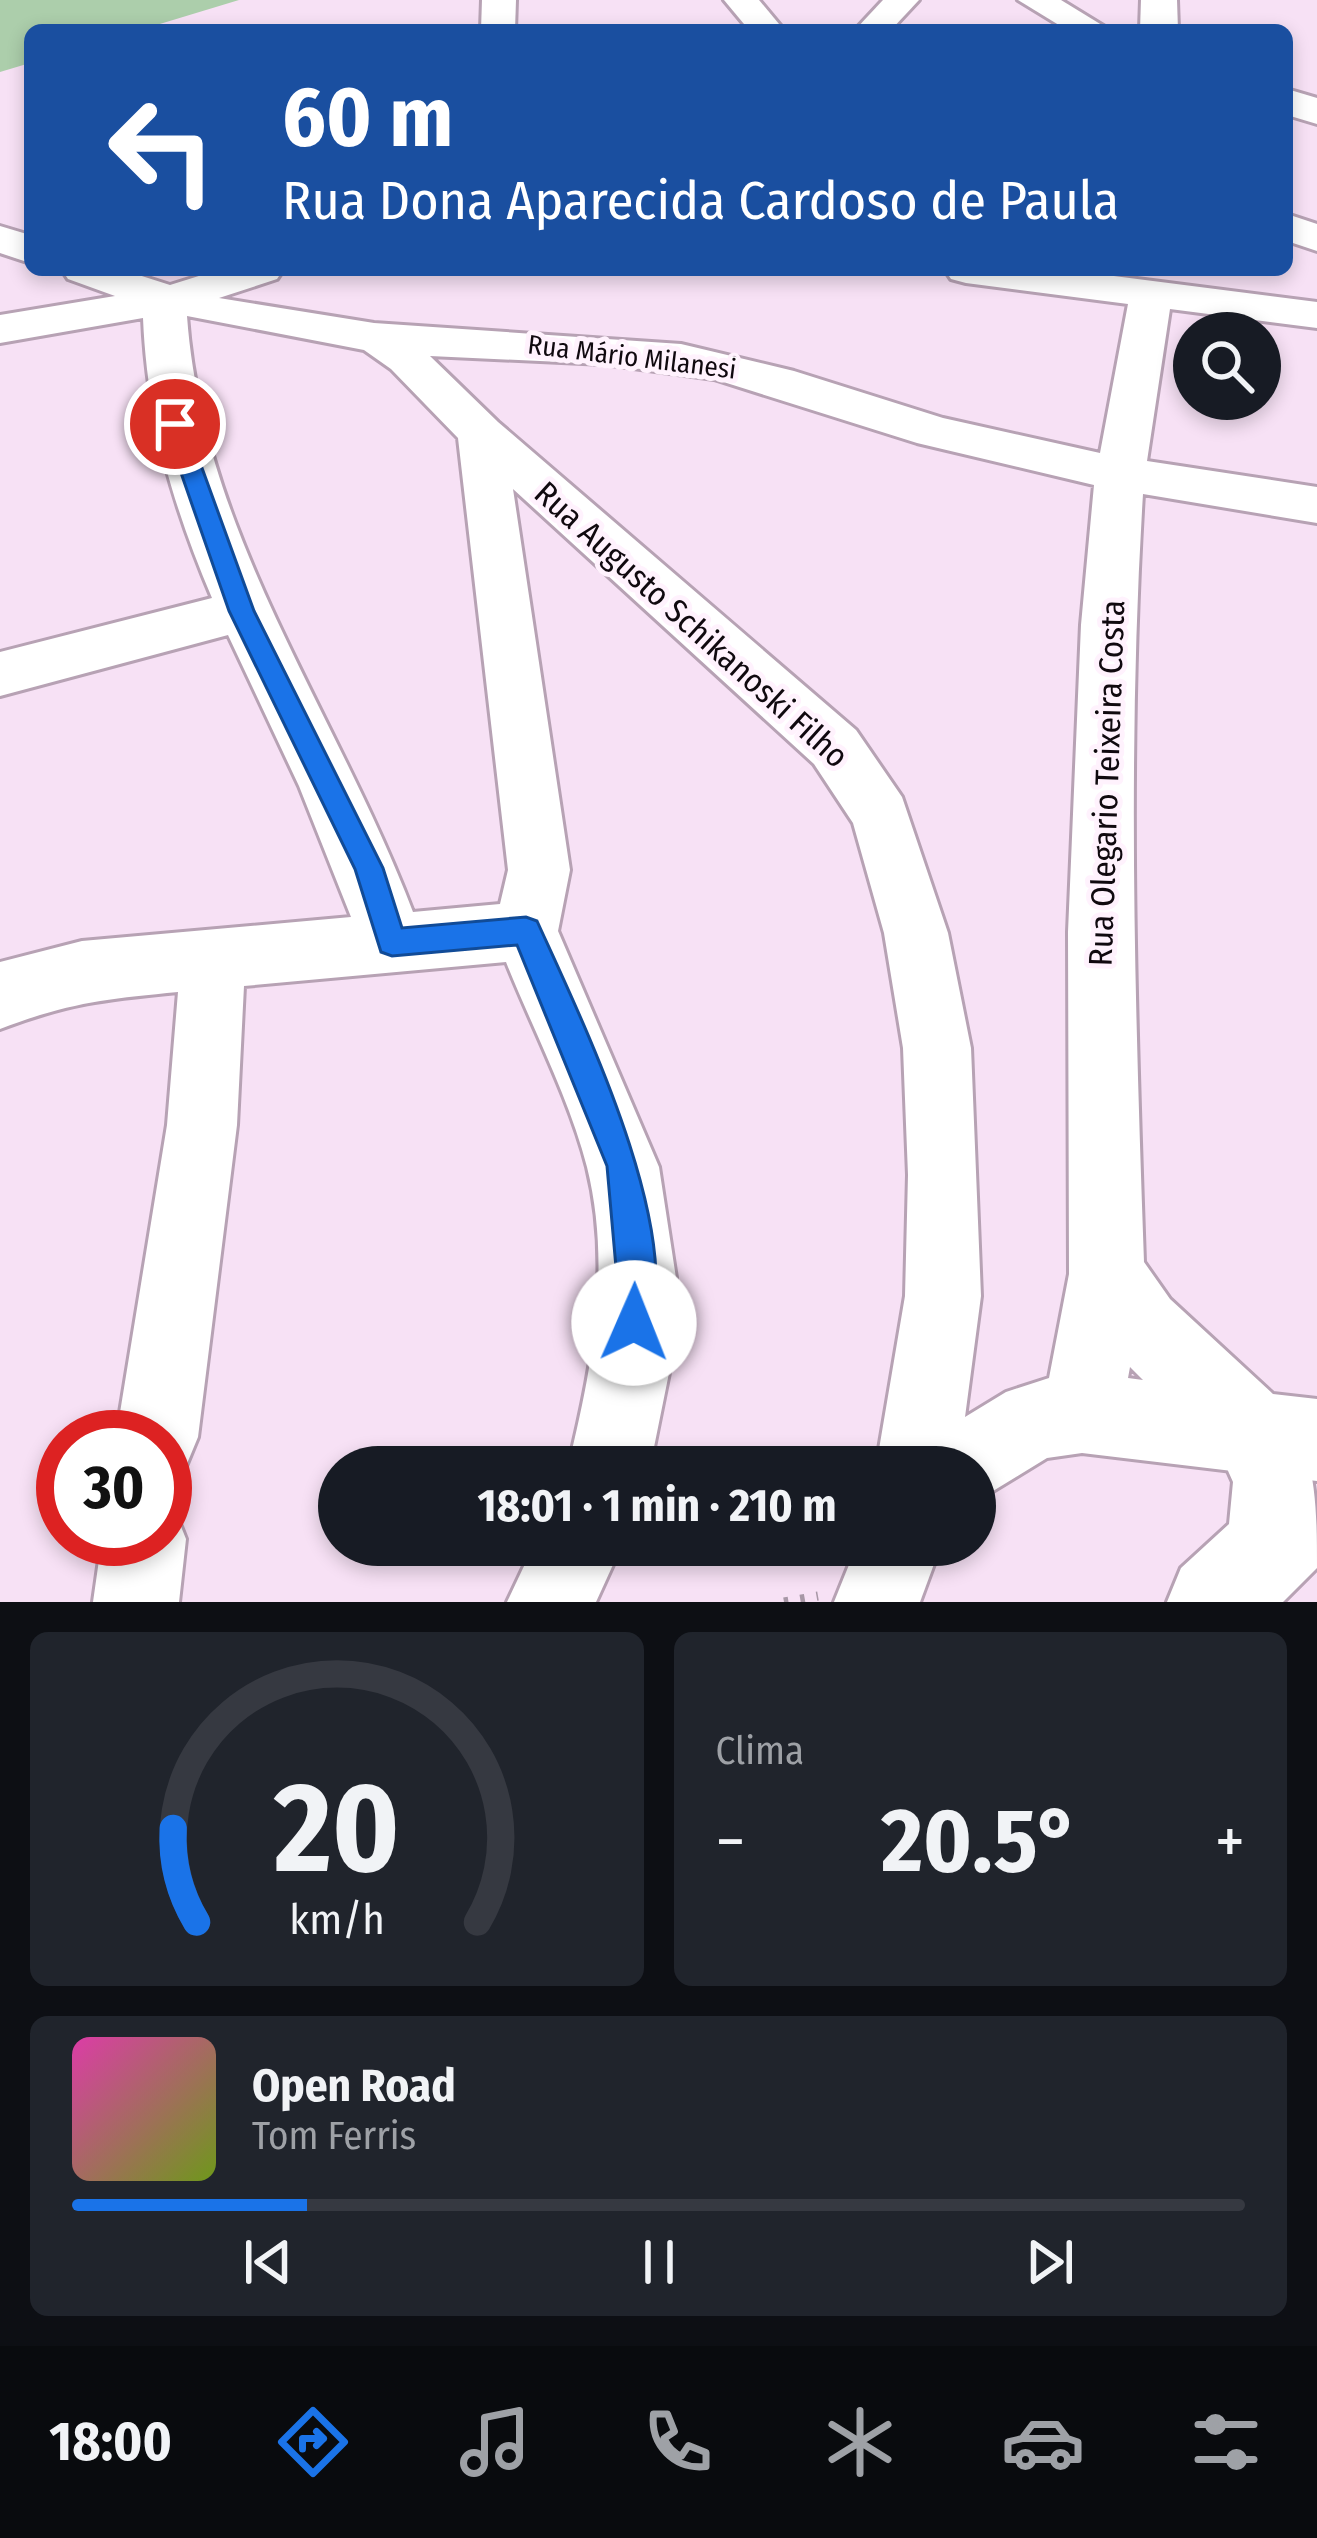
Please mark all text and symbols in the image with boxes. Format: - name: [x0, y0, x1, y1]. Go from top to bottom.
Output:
- text: 60 m: [282, 67, 453, 168]
- icon: left: [84, 72, 240, 228]
- text: Rua Dona Aparecida Cardoso de Paula: [282, 169, 1119, 233]
- map controls: [1173, 312, 1281, 420]
- button: search: [1173, 312, 1281, 420]
- street label: Rua Mário Milanesi: [526, 328, 738, 386]
- pin: [124, 373, 226, 475]
- icon: arrive: [142, 391, 208, 457]
- street label: Rua Augusto Schikanoski Filho: [526, 473, 856, 776]
- street label: Rua Olegario Teixeira Costa: [1081, 599, 1133, 967]
- position arrow: [571, 1260, 697, 1386]
- speed limit sign: 30: [36, 1410, 192, 1566]
- text: 18:01 · 1 min · 210 m: [477, 1479, 837, 1533]
- text: Clima: [716, 1728, 804, 1774]
- text: 20: [273, 1754, 400, 1904]
- text: 20.5°: [881, 1787, 1079, 1895]
- text: −: [716, 1802, 745, 1881]
- text: +: [1215, 1802, 1245, 1881]
- text: km/h: [289, 1894, 385, 1945]
- text: Open Road: [252, 2059, 456, 2113]
- text: Tom Ferris: [252, 2113, 416, 2159]
- icon: previous: [235, 2229, 301, 2295]
- icon: pause: [626, 2229, 692, 2295]
- icon: next: [1017, 2229, 1083, 2295]
- icon: directions: [271, 2400, 355, 2484]
- icon: music: [453, 2400, 537, 2484]
- icon: phone: [636, 2400, 720, 2484]
- icon: climate: [818, 2400, 902, 2484]
- icon: car: [1001, 2400, 1085, 2484]
- icon: filters: [1184, 2400, 1268, 2484]
- text: 18:00: [49, 2410, 172, 2474]

